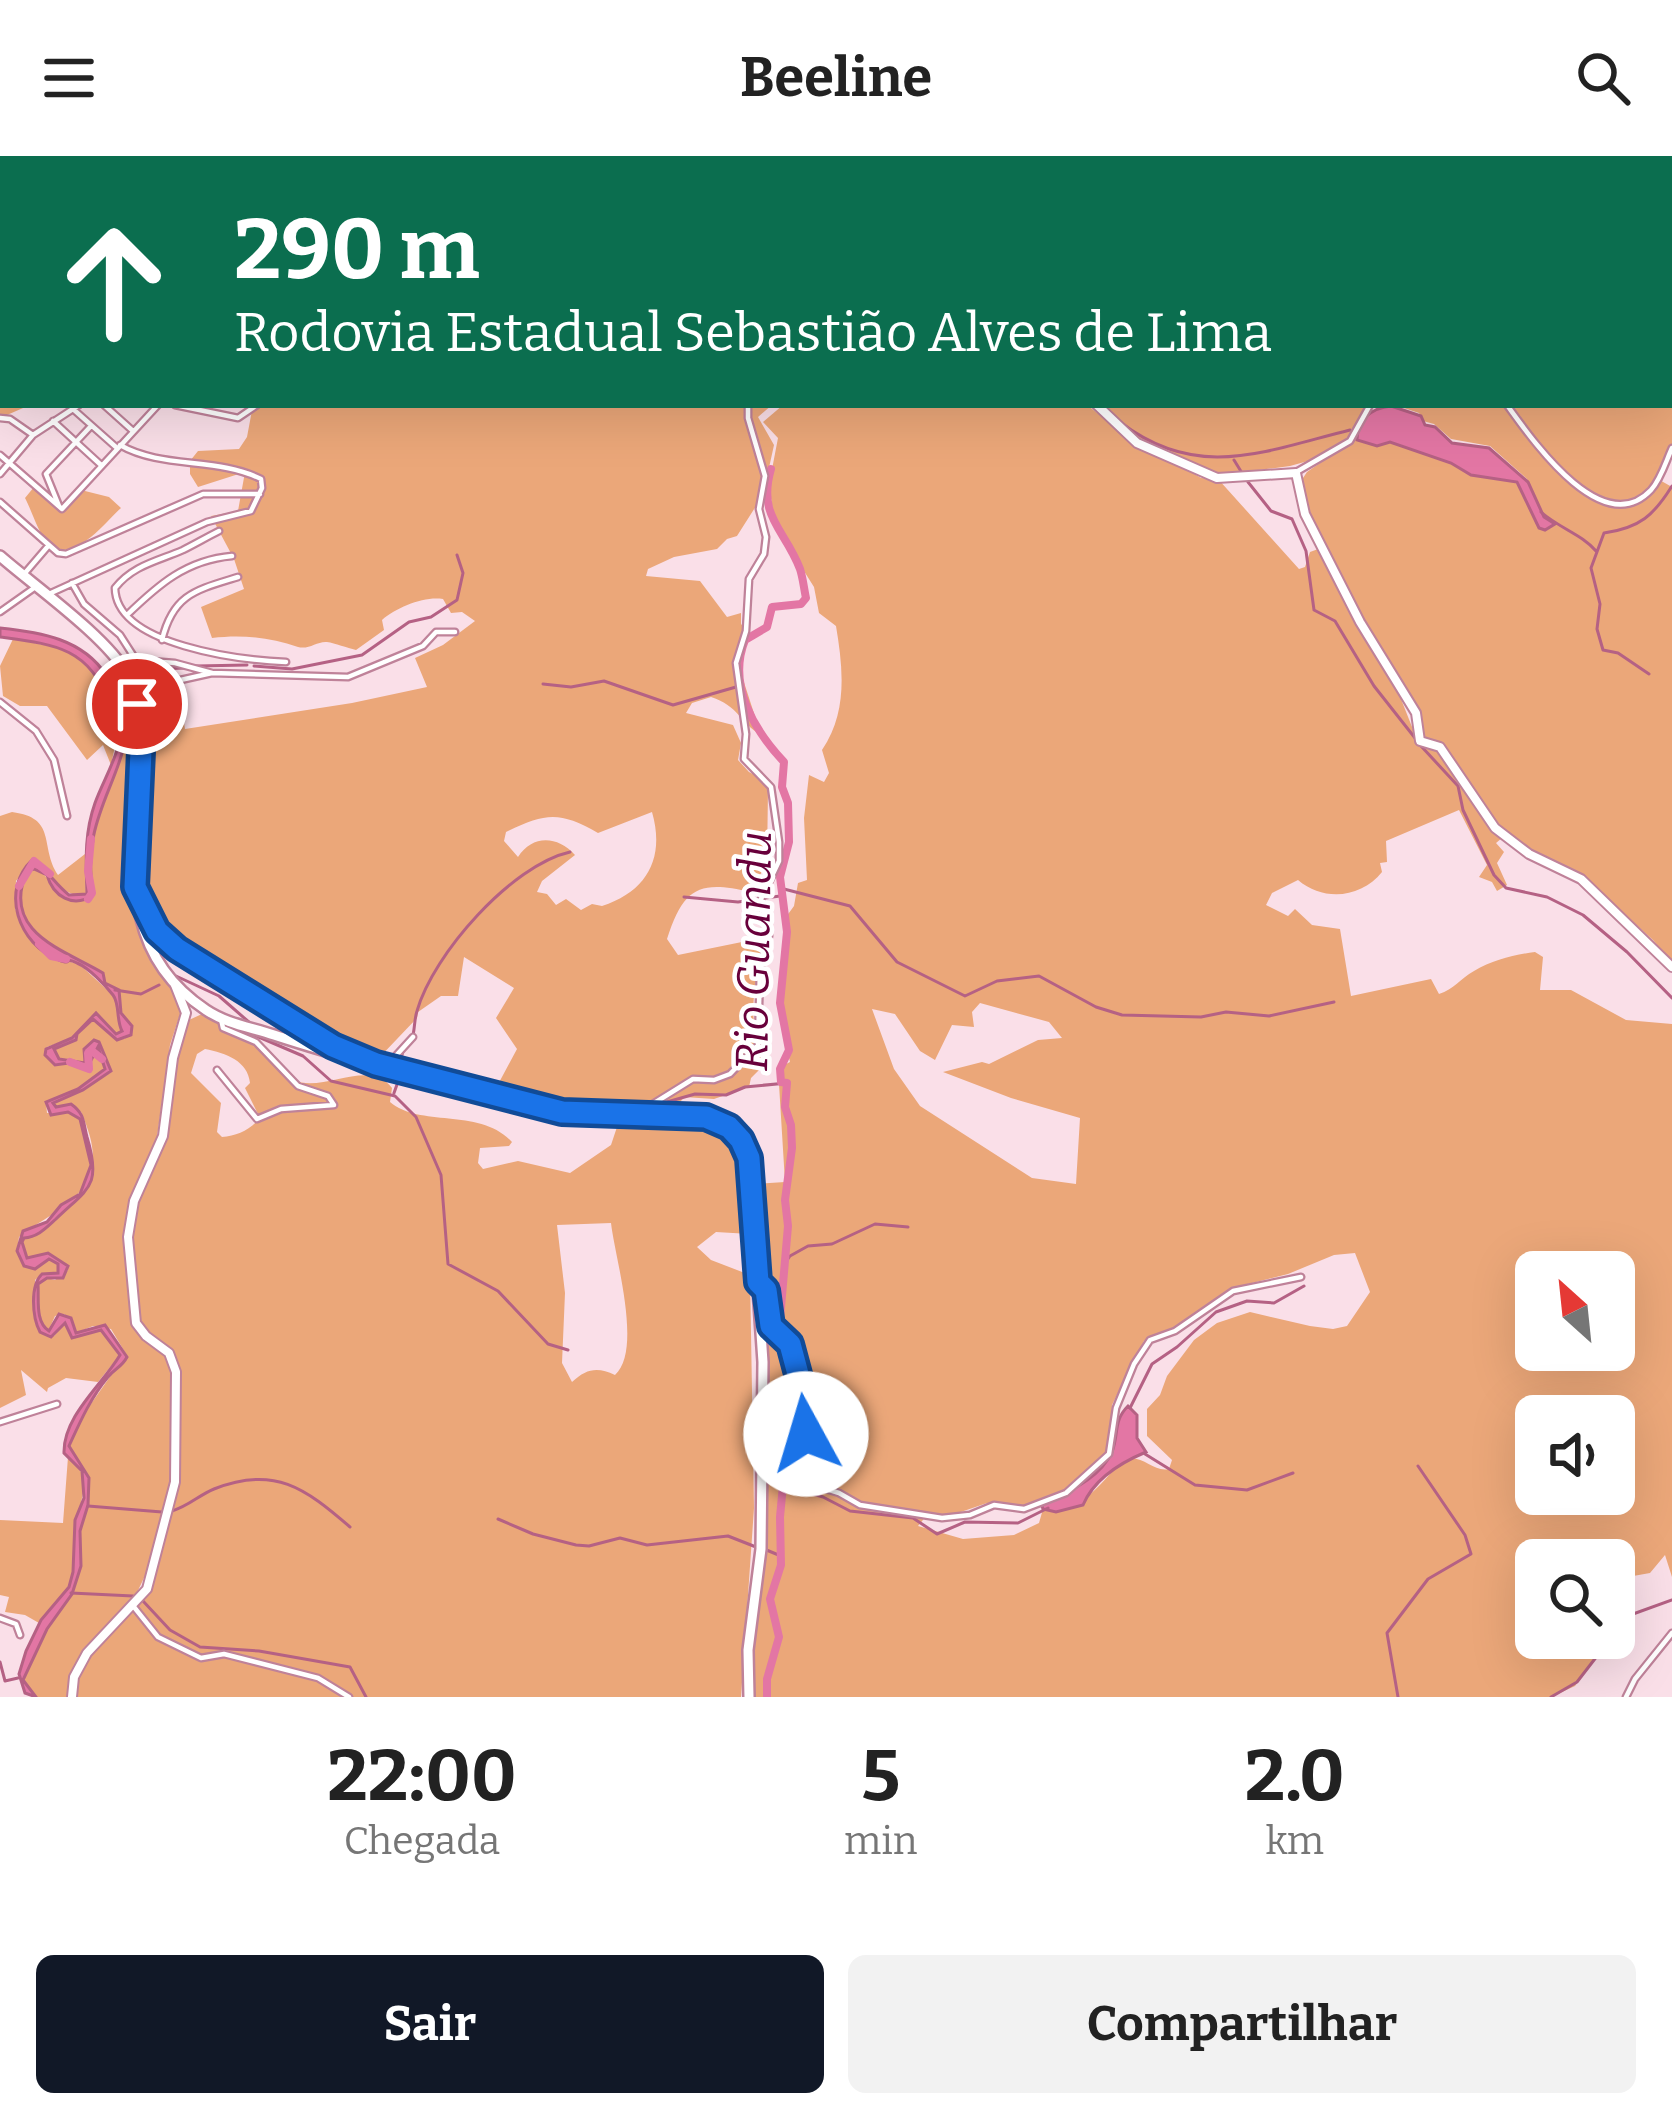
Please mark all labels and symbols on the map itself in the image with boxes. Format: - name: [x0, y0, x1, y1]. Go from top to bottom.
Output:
- pin: [86, 653, 188, 755]
- water label: Rio Guandu: [725, 830, 783, 1072]
- north arrow: [1515, 1251, 1635, 1371]
- position arrow: [743, 1371, 869, 1497]

